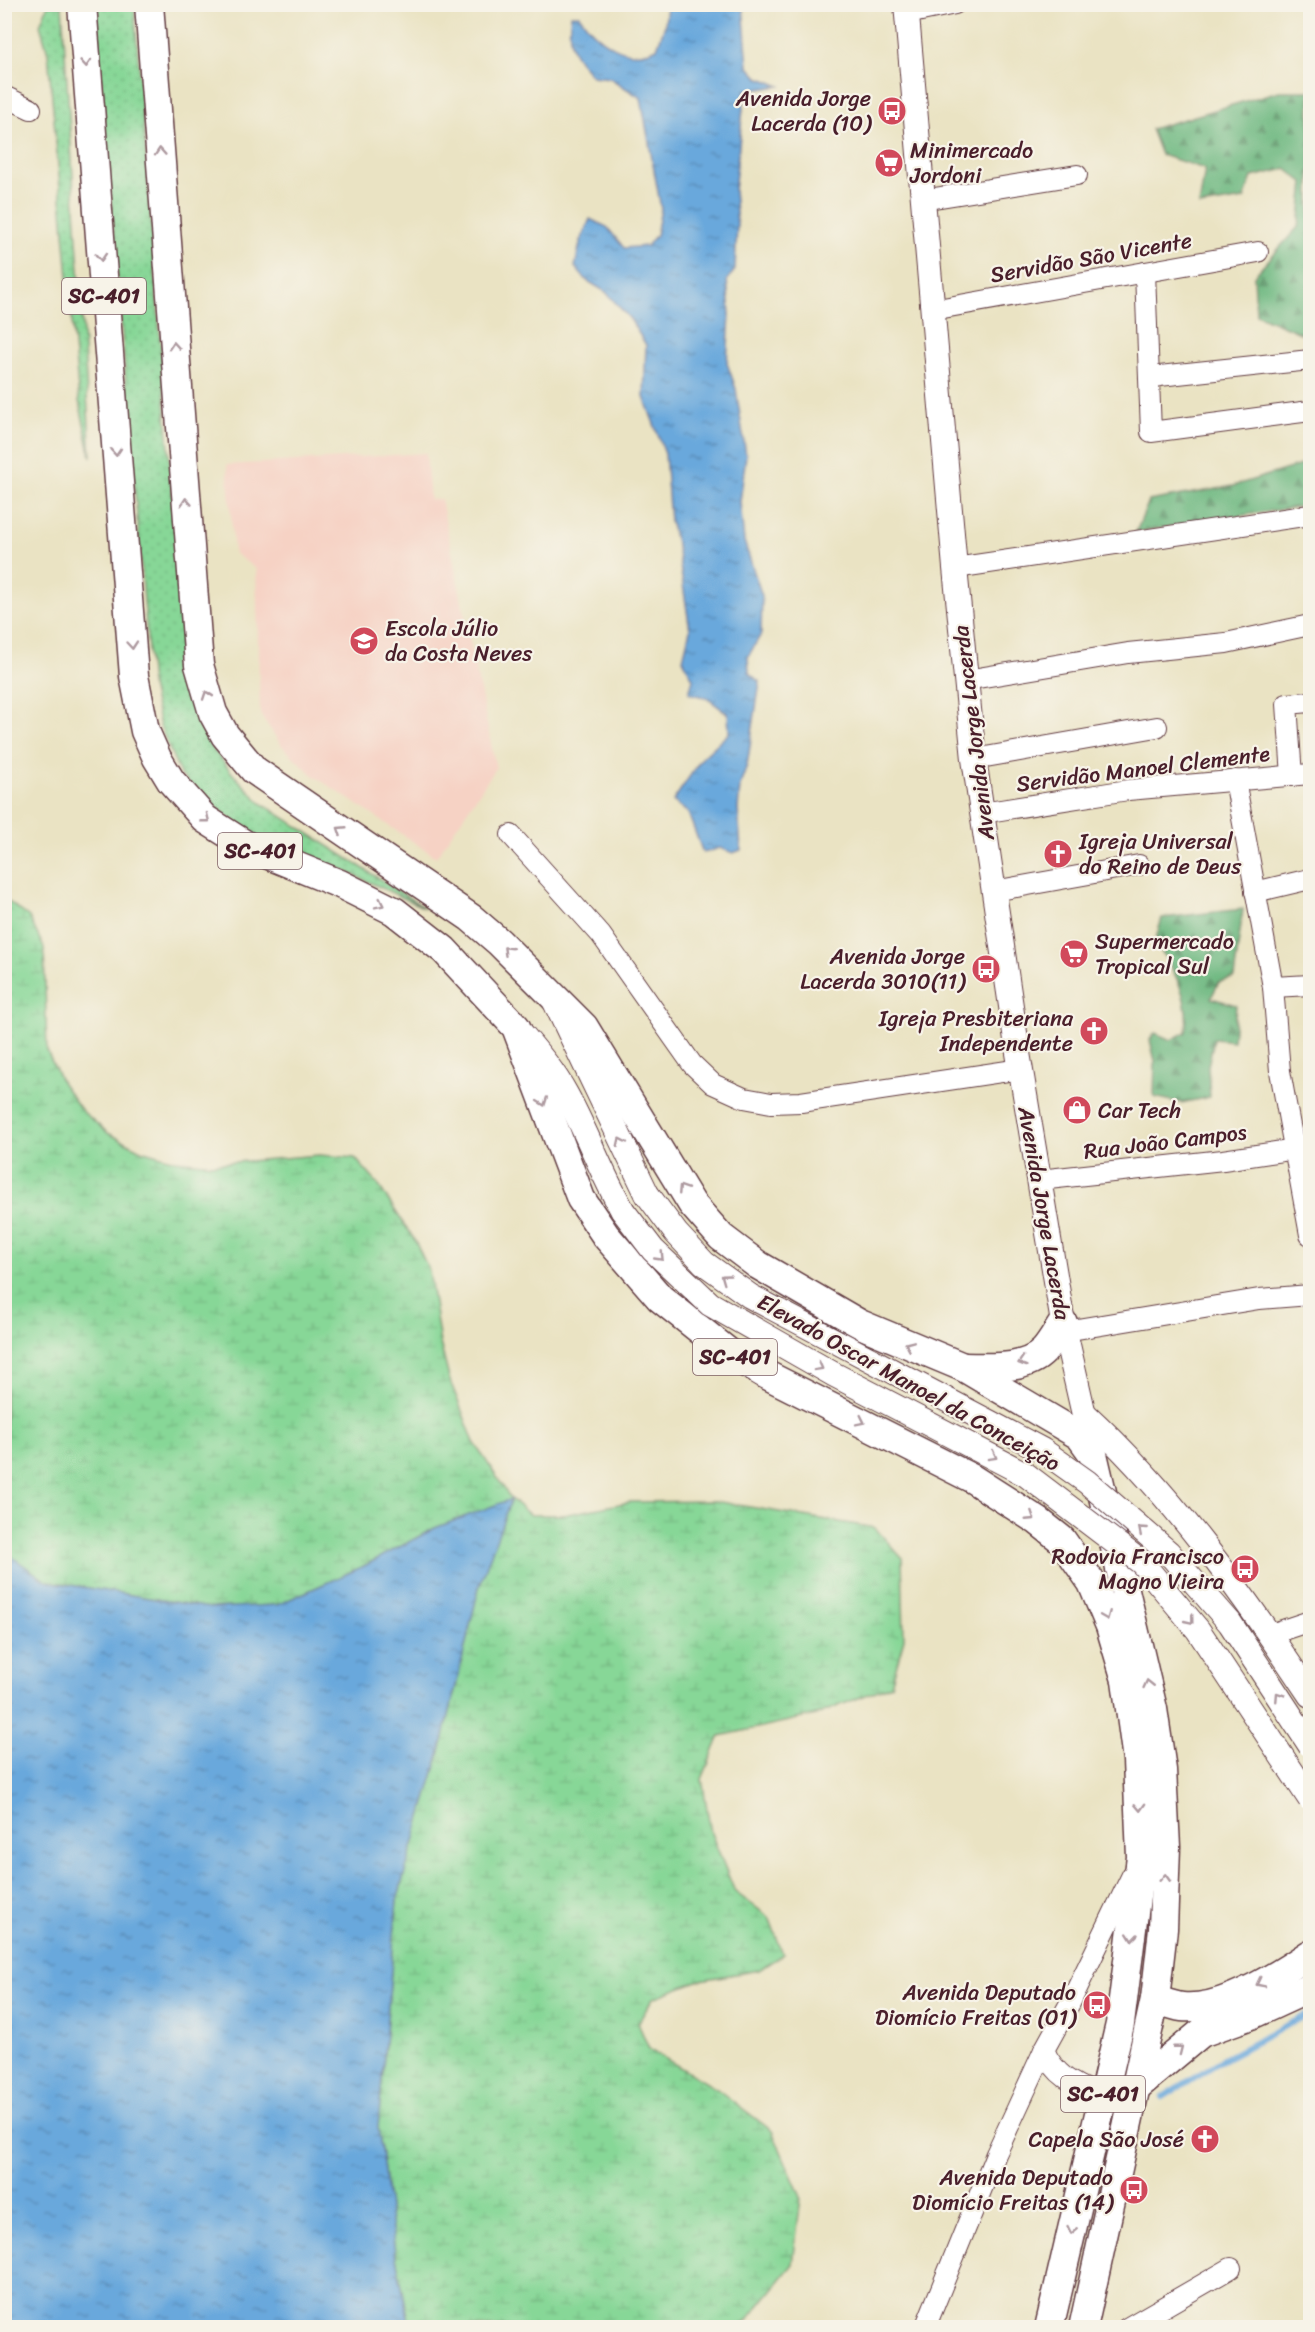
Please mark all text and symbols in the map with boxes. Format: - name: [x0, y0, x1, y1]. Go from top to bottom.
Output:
- one-way arrow: [80, 58, 93, 67]
- place label: Avenida Jorge Lacerda (10): [735, 79, 872, 143]
- bus stop icon: Avenida Jorge Lacerda (10): [876, 95, 908, 127]
- place label: Minimercado Jordoni: [909, 131, 1033, 195]
- one-way arrow: [154, 147, 167, 156]
- supermarket icon: Minimercado Jordoni: [873, 147, 905, 179]
- street label: Servidão São Vicente: [987, 221, 1195, 294]
- one-way arrow: [95, 253, 108, 262]
- road number: SC-401: [62, 278, 146, 314]
- one-way arrow: [168, 342, 181, 351]
- one-way arrow: [110, 447, 123, 456]
- one-way arrow: [180, 497, 193, 506]
- place label: Escola Júlio da Costa Neves: [385, 609, 533, 673]
- street label: Avenida Jorge Lacerda: [941, 622, 1006, 844]
- school or university icon: Escola Júlio da Costa Neves: [348, 625, 380, 657]
- one-way arrow: [125, 641, 138, 650]
- one-way arrow: [202, 690, 214, 701]
- street label: Servidão Manoel Clemente: [1014, 734, 1272, 803]
- one-way arrow: [199, 811, 210, 822]
- place label: Igreja Universal do Reino de Deus: [1078, 822, 1242, 886]
- one-way arrow: [337, 826, 348, 837]
- road number: SC-401: [218, 833, 302, 869]
- church icon: Igreja Universal do Reino de Deus: [1042, 838, 1074, 870]
- one-way arrow: [374, 897, 385, 909]
- place label: Supermercado Tropical Sul: [1095, 922, 1234, 986]
- place label: Avenida Jorge Lacerda 3010(11): [800, 937, 966, 1001]
- supermarket icon: Supermercado Tropical Sul: [1058, 938, 1090, 970]
- one-way arrow: [504, 946, 514, 957]
- bus stop icon: Avenida Jorge Lacerda 3010(11): [970, 953, 1002, 985]
- place label: Igreja Presbiteriana Independente: [878, 999, 1074, 1063]
- church icon: Igreja Presbiteriana Independente: [1078, 1015, 1110, 1047]
- place label: Car Tech: [1098, 1091, 1181, 1130]
- shop icon: Car Tech: [1061, 1094, 1093, 1126]
- one-way arrow: [536, 1096, 549, 1107]
- street label: Avenida Jorge Lacerda: [1006, 1102, 1083, 1324]
- street label: Rua João Campos: [1081, 1112, 1249, 1171]
- one-way arrow: [617, 1137, 629, 1148]
- one-way arrow: [678, 1185, 690, 1195]
- one-way arrow: [653, 1250, 664, 1261]
- one-way arrow: [720, 1275, 731, 1286]
- street label: Elevado Oscar Manoel da Conceição: [750, 1283, 1068, 1482]
- road number: SC-401: [693, 1339, 777, 1375]
- one-way arrow: [904, 1340, 915, 1352]
- one-way arrow: [1017, 1355, 1028, 1367]
- one-way arrow: [813, 1360, 824, 1371]
- one-way arrow: [855, 1414, 866, 1426]
- one-way arrow: [987, 1449, 997, 1460]
- one-way arrow: [1025, 1509, 1035, 1521]
- one-way arrow: [1138, 1526, 1149, 1537]
- place label: Rodovia Francisco Magno Vieira: [1051, 1537, 1224, 1601]
- bus stop icon: Rodovia Francisco Magno Vieira: [1229, 1553, 1261, 1585]
- one-way arrow: [1099, 1610, 1111, 1621]
- one-way arrow: [1182, 1613, 1193, 1624]
- one-way arrow: [1143, 1679, 1156, 1689]
- one-way arrow: [1274, 1692, 1286, 1702]
- one-way arrow: [1133, 1803, 1146, 1812]
- one-way arrow: [1158, 1873, 1171, 1882]
- one-way arrow: [1126, 1932, 1139, 1941]
- place label: Avenida Deputado Diomício Freitas (01): [875, 1973, 1077, 2037]
- one-way arrow: [1255, 1976, 1266, 1987]
- bus stop icon: Avenida Deputado Diomício Freitas (01): [1081, 1989, 1113, 2021]
- one-way arrow: [1172, 2046, 1183, 2057]
- road number: SC-401: [1061, 2076, 1145, 2112]
- place label: Capela São José: [1029, 2120, 1184, 2159]
- church icon: Capela São José: [1189, 2123, 1221, 2155]
- place label: Avenida Deputado Diomício Freitas (14): [912, 2158, 1114, 2222]
- bus stop icon: Avenida Deputado Diomício Freitas (14): [1118, 2174, 1150, 2206]
- one-way arrow: [1067, 2225, 1080, 2235]

